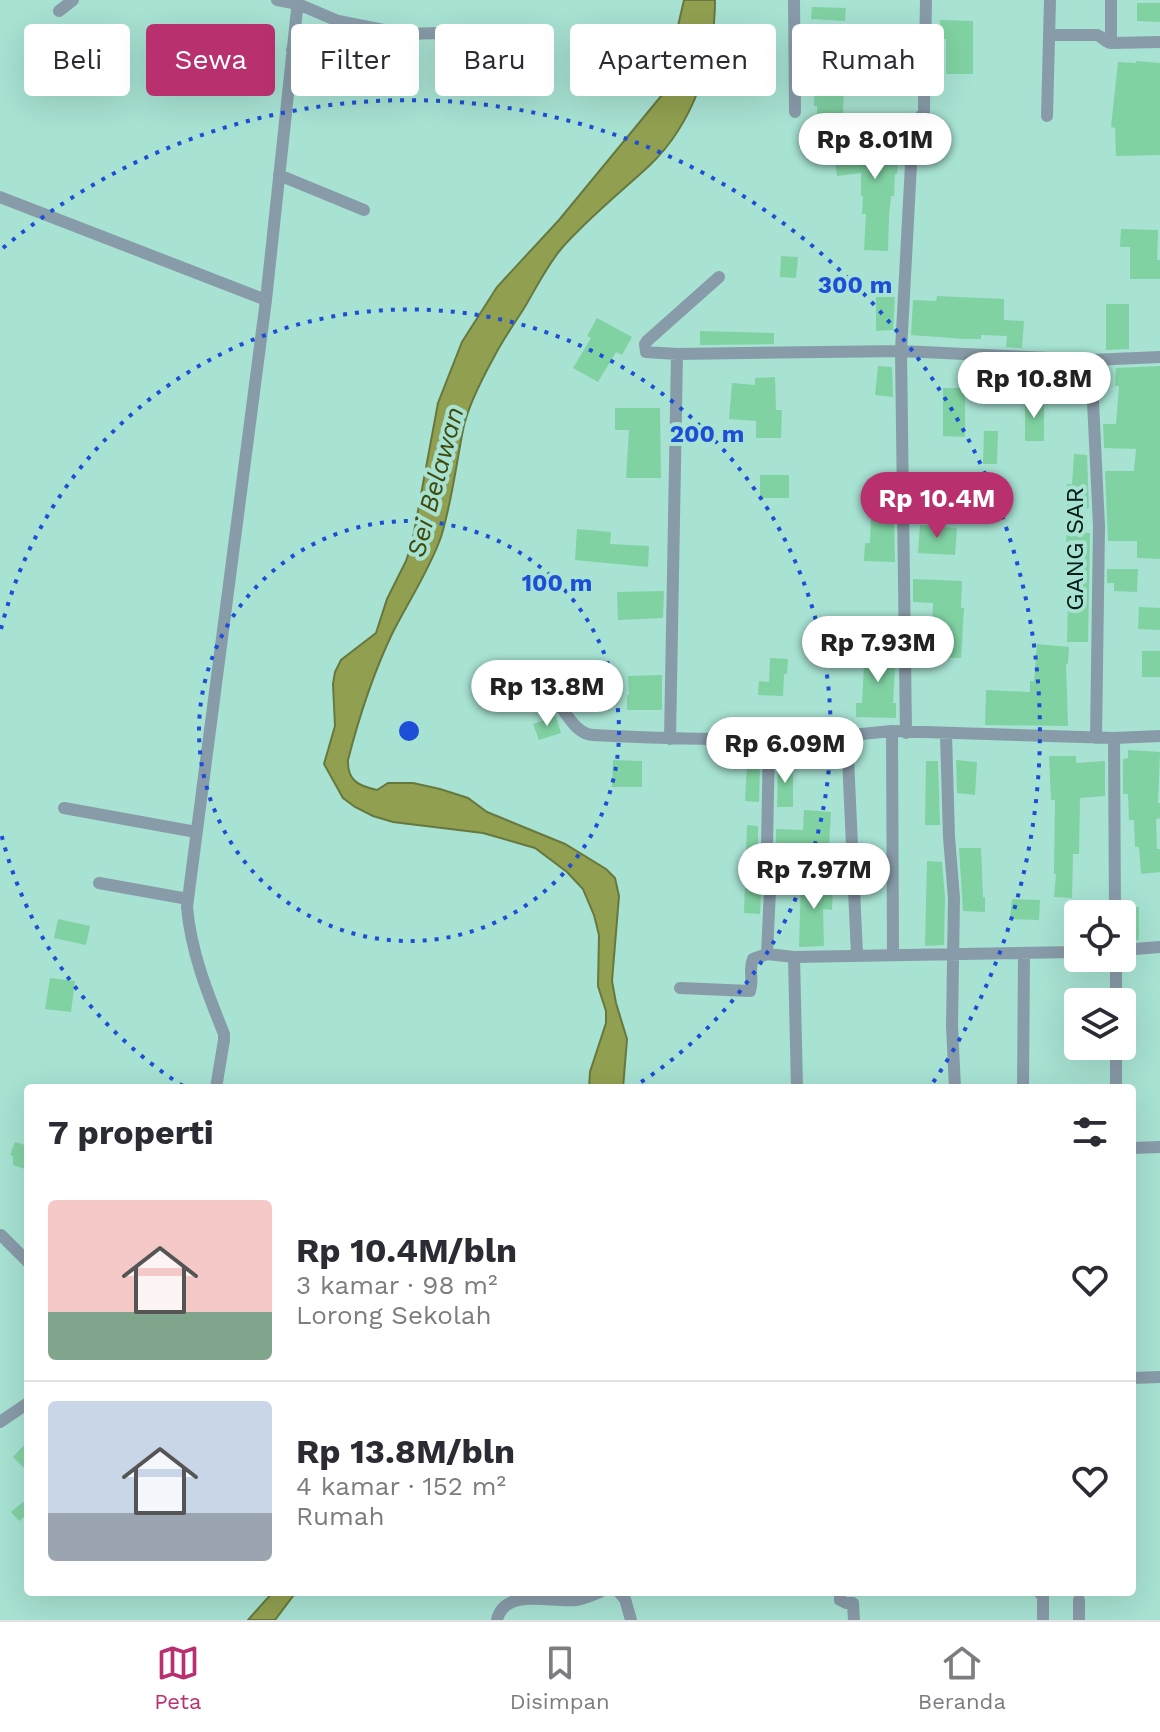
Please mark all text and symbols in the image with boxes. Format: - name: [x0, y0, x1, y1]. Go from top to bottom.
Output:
- chip: Beli: [24, 24, 130, 96]
- chip: Sewa: [146, 24, 275, 96]
- chip: Filter: [291, 24, 419, 96]
- chip: Baru: [435, 24, 554, 96]
- chip: Apartemen: [570, 24, 776, 96]
- chip: Rumah: [792, 24, 944, 96]
- pin: Rp 8.01M: [792, 113, 958, 181]
- text: Rp 8.01M: [817, 124, 933, 154]
- text: 300 m: [818, 271, 892, 299]
- pin: Rp 10.8M: [951, 352, 1117, 420]
- text: Rp 10.8M: [976, 363, 1092, 393]
- water label: Sei Belawan: [400, 403, 470, 561]
- text: 200 m: [670, 420, 744, 448]
- pin: Rp 10.4M: [854, 472, 1020, 540]
- text: Rp 10.4M: [879, 483, 996, 513]
- street label: GANG SAR: [1061, 487, 1089, 611]
- text: 100 m: [522, 569, 592, 597]
- pin: Rp 7.93M: [795, 616, 961, 684]
- text: Rp 7.93M: [820, 627, 936, 657]
- pin: Rp 13.8M: [464, 660, 630, 728]
- text: Rp 13.8M: [489, 671, 605, 701]
- centre of rings: [395, 717, 423, 745]
- pin: Rp 6.09M: [702, 717, 868, 785]
- text: Rp 6.09M: [724, 728, 846, 758]
- pin: Rp 7.97M: [731, 843, 897, 911]
- text: Rp 7.97M: [756, 854, 872, 884]
- map controls: [1064, 900, 1136, 1060]
- button: locate: [1064, 900, 1136, 972]
- button: layers: [1064, 988, 1136, 1060]
- icon: filters: [1068, 1110, 1112, 1154]
- text: 7 properti: [48, 1112, 214, 1152]
- text: Rp 10.4M/bln: [296, 1230, 517, 1270]
- icon: home: [112, 1232, 208, 1328]
- icon: heart: [1068, 1258, 1112, 1302]
- text: 3 kamar · 98 m²: [296, 1270, 498, 1300]
- text: Lorong Sekolah: [296, 1300, 492, 1330]
- text: Rp 13.8M/bln: [296, 1431, 515, 1471]
- icon: home: [112, 1433, 208, 1529]
- icon: heart: [1068, 1459, 1112, 1503]
- text: 4 kamar · 152 m²: [296, 1471, 506, 1501]
- text: Rumah: [296, 1501, 385, 1531]
- tab: Peta: [154, 1641, 201, 1714]
- tab: Disimpan: [510, 1641, 610, 1714]
- tab: Beranda: [918, 1641, 1006, 1714]

